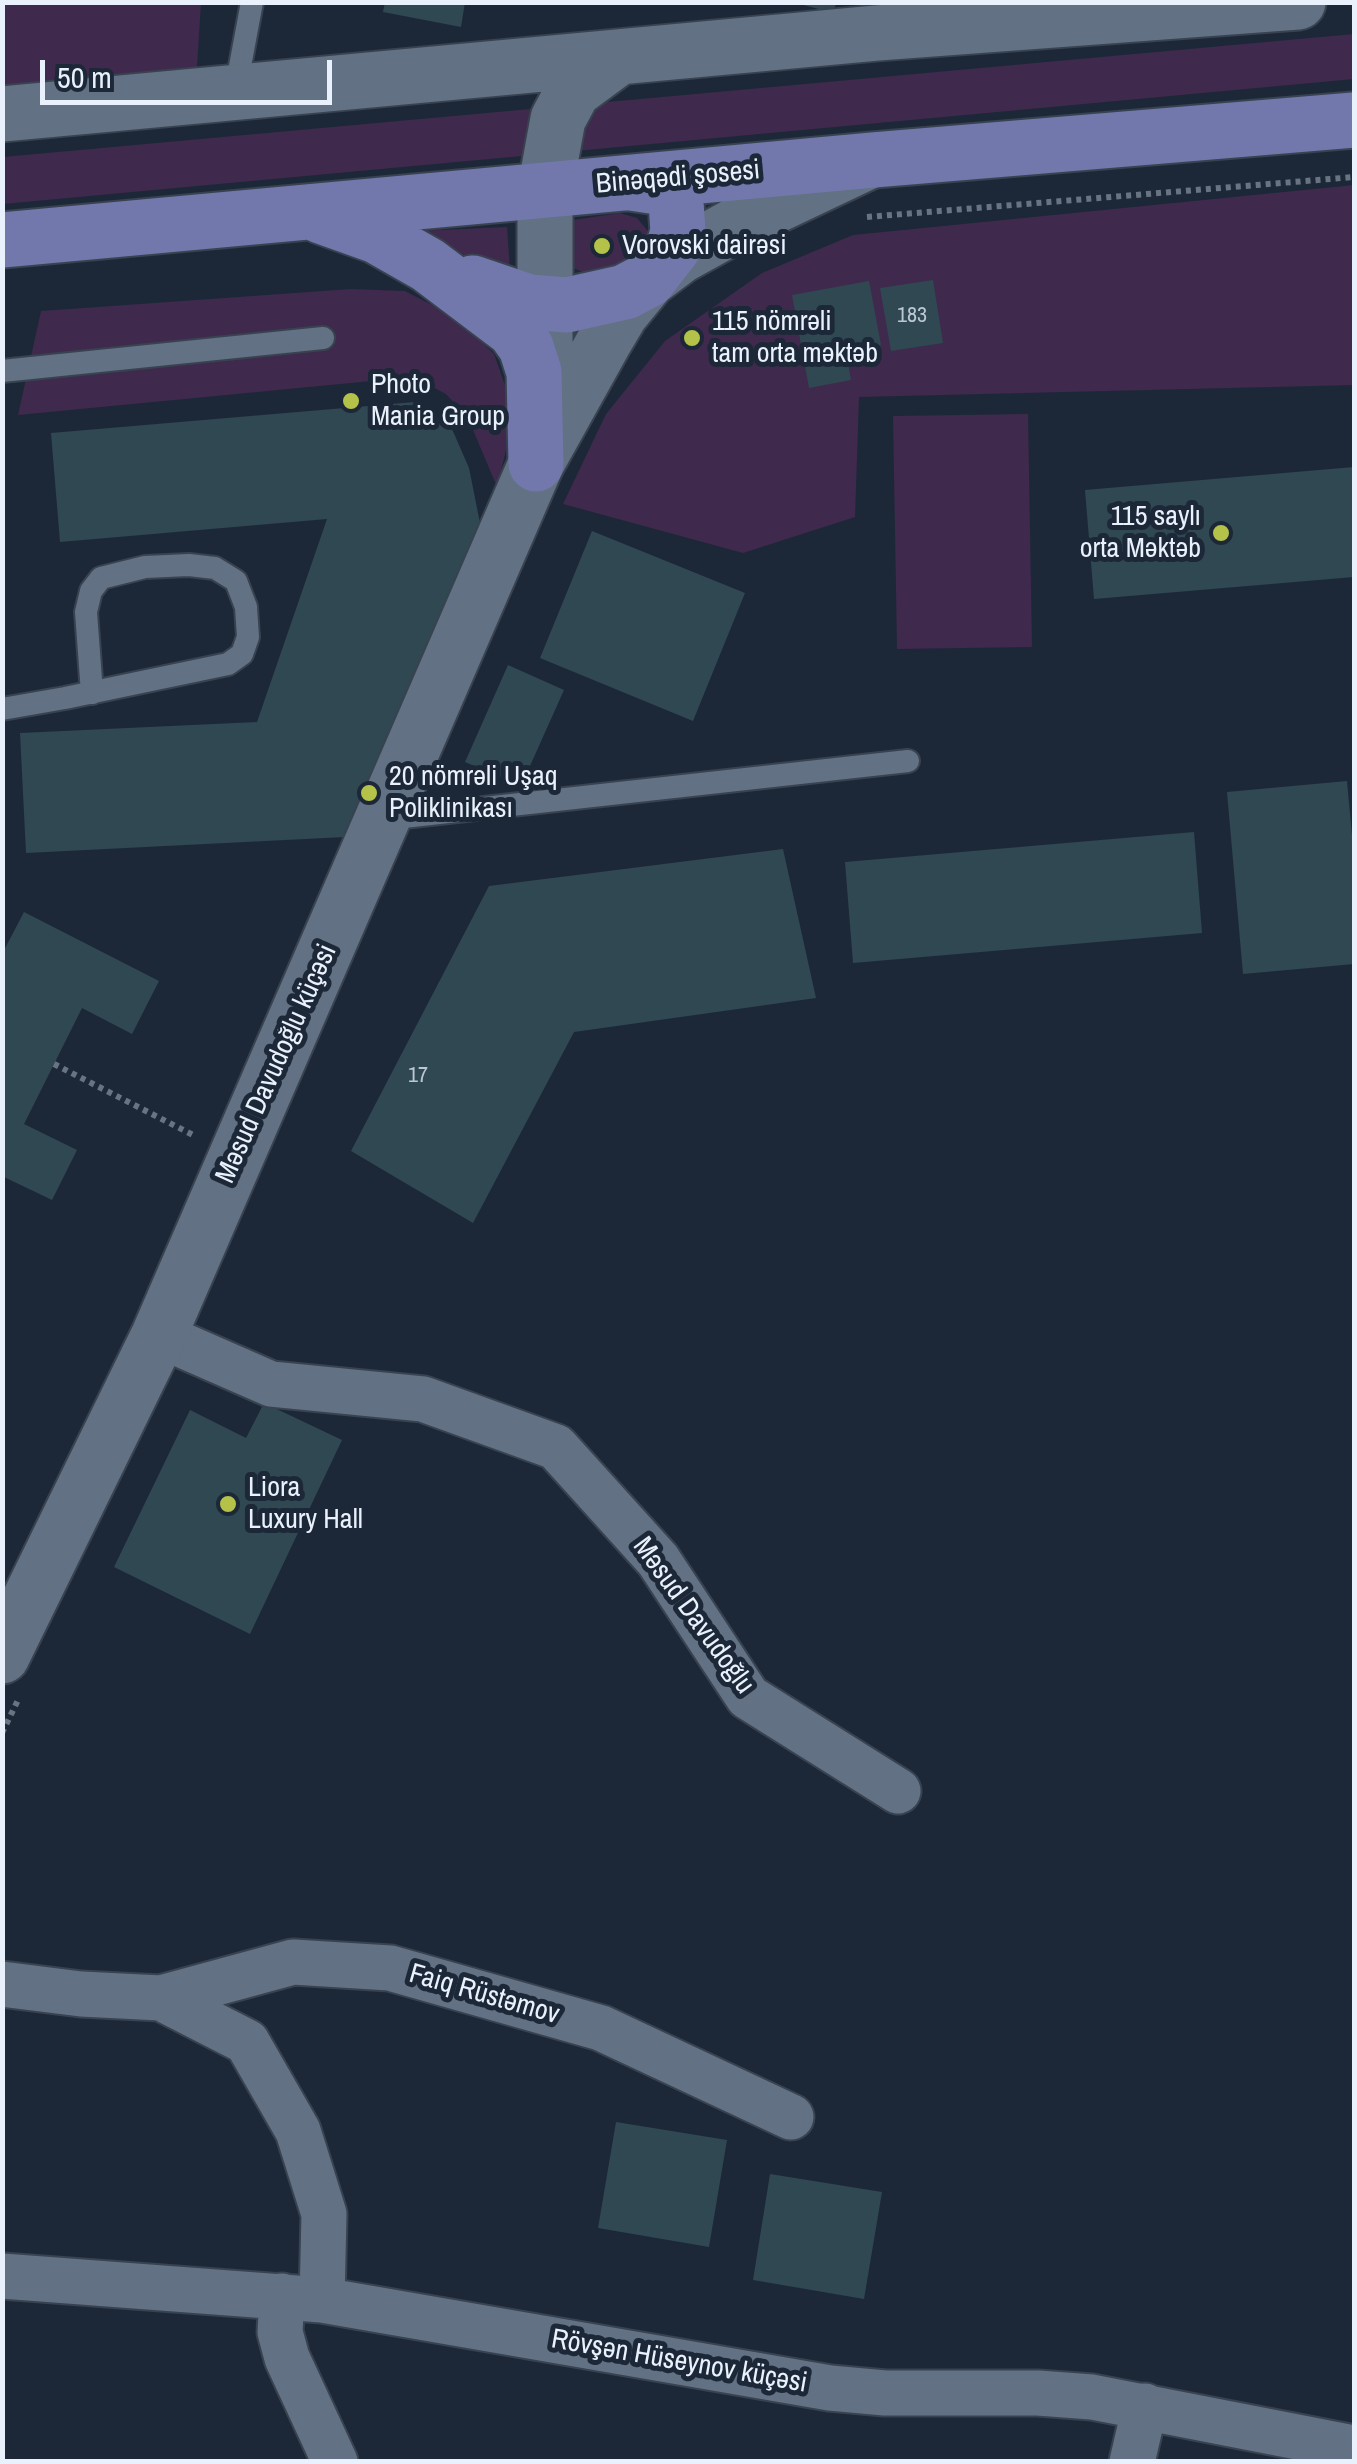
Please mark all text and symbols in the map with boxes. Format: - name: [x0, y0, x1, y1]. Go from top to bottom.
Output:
- scale bar: [45, 40, 338, 102]
- text: 50 m: [57, 57, 112, 97]
- street label: Binəqədi şosesi: [595, 154, 761, 202]
- place label: Vorovski dairəsi: [622, 229, 787, 263]
- marker: Vorovski dairəsi: [591, 235, 613, 257]
- house number: 183: [897, 303, 927, 329]
- place label: 115 nömrəli tam orta məktəb: [712, 305, 878, 371]
- marker: 115 nömrəli tam orta məktəb: [681, 327, 703, 349]
- place label: Photo Mania Group: [371, 368, 505, 434]
- marker: Photo Mania Group: [340, 390, 362, 412]
- place label: 115 saylı orta Məktəb: [1080, 500, 1201, 566]
- marker: 115 saylı orta Məktəb: [1210, 522, 1232, 544]
- place label: 20 nömrəli Uşaq Poliklinikası: [389, 760, 557, 826]
- marker: 20 nömrəli Uşaq Poliklinikası: [358, 782, 380, 804]
- street label: Məsud Davudoğlu küçəsi: [209, 939, 345, 1189]
- house number: 17: [408, 1063, 428, 1089]
- place label: Liora Luxury Hall: [248, 1471, 363, 1537]
- marker: Liora Luxury Hall: [217, 1493, 239, 1515]
- street label: Məsud Davudoğlu: [625, 1531, 761, 1701]
- street label: Faiq Rüstəmov: [405, 1958, 563, 2032]
- street label: Rövşən Hüseynov küçəsi: [549, 2323, 809, 2401]

